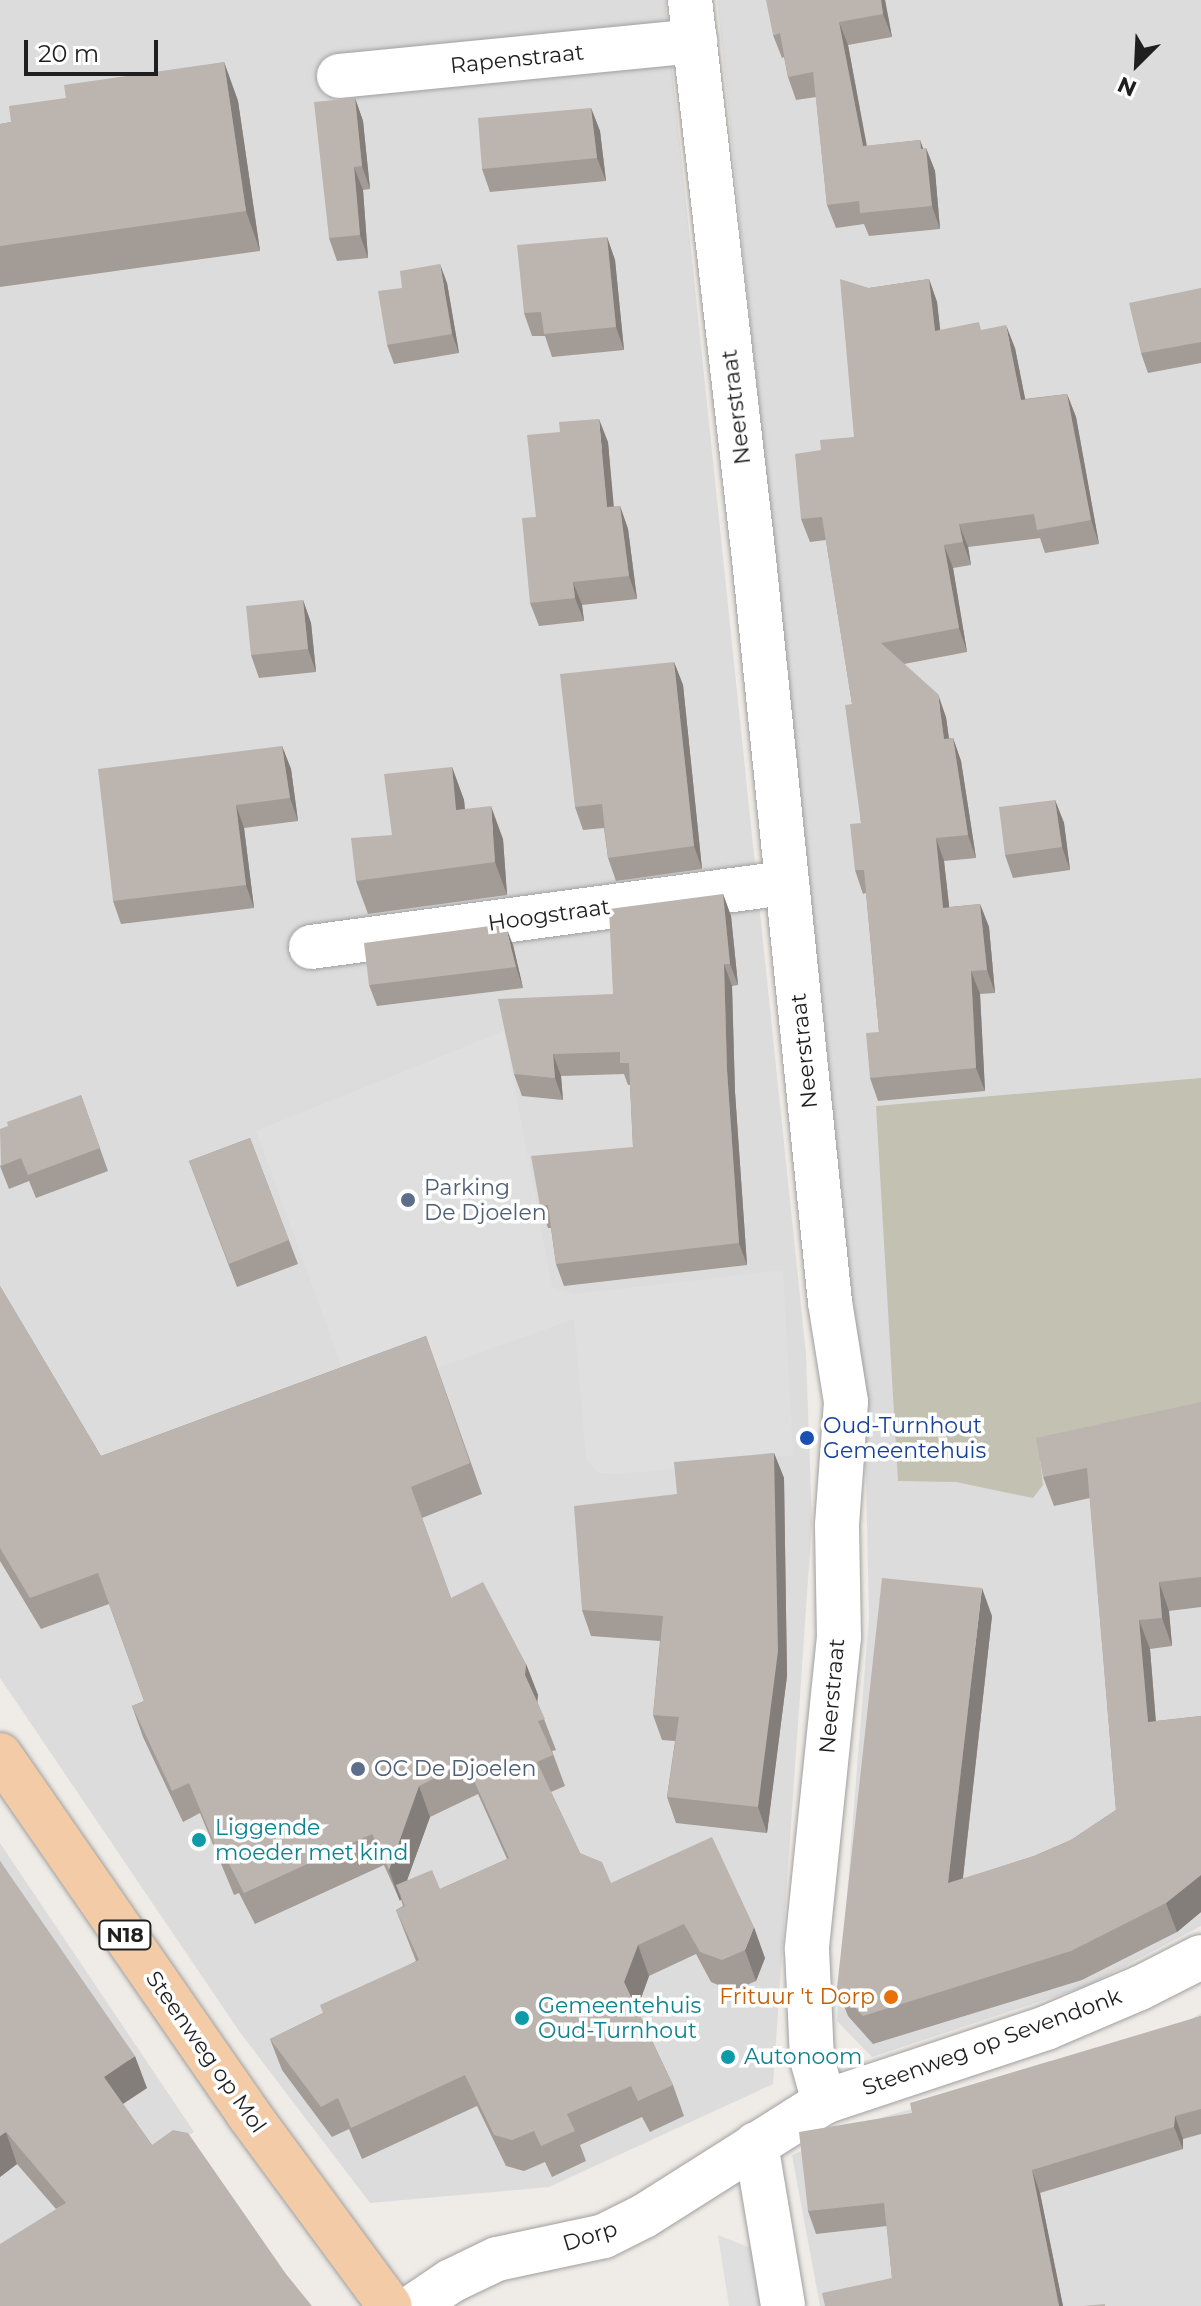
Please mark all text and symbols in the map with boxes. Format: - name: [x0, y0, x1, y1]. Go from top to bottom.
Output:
- scale bar: [28, 24, 162, 74]
- north arrow: [1097, 24, 1177, 104]
- text: 20 m: [38, 39, 99, 68]
- street label: Rapenstraat: [449, 39, 585, 79]
- text: N: [1113, 70, 1141, 102]
- street label: Neerstraat: [716, 348, 756, 466]
- street label: Hoogstraat: [486, 893, 612, 937]
- street label: Neerstraat: [785, 992, 823, 1110]
- place label: Parking De Djoelen: [424, 1174, 547, 1226]
- marker: Parking De Djoelen: [399, 1191, 417, 1209]
- place label: Oud-Turnhout Gemeentehuis: [823, 1412, 986, 1464]
- marker: Oud-Turnhout Gemeentehuis: [798, 1429, 816, 1447]
- street label: Neerstraat: [814, 1637, 850, 1755]
- place label: OC De Djoelen: [374, 1756, 536, 1782]
- marker: OC De Djoelen: [349, 1760, 367, 1778]
- place label: Liggende moeder met kind: [215, 1814, 408, 1866]
- marker: Liggende moeder met kind: [190, 1831, 208, 1849]
- road number: N18: [97, 1919, 153, 1951]
- street label: Steenweg op Mol: [140, 1966, 272, 2138]
- street label: Steenweg op Sevendonk: [859, 1983, 1125, 2101]
- place label: Frituur 't Dorp: [719, 1984, 875, 2010]
- marker: Frituur 't Dorp: [882, 1988, 900, 2006]
- place label: Gemeentehuis Oud-Turnhout: [538, 1992, 701, 2044]
- marker: Gemeentehuis Oud-Turnhout: [513, 2009, 531, 2027]
- place label: Autonoom: [744, 2044, 862, 2070]
- marker: Autonoom: [719, 2048, 737, 2066]
- street label: Dorp: [560, 2215, 620, 2257]

